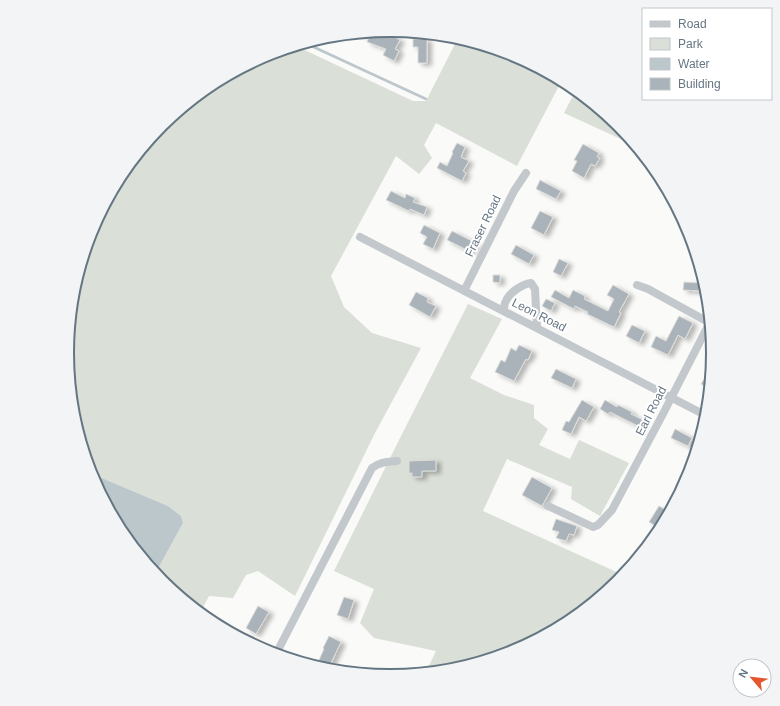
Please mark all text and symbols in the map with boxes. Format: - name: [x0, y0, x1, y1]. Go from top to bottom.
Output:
- legend: [642, 8, 772, 100]
- text: Road: [678, 17, 707, 31]
- text: Park: [678, 37, 704, 51]
- text: Water: [678, 57, 710, 71]
- text: Building: [678, 77, 721, 91]
- street label: Fraser Road: [462, 193, 504, 259]
- street label: Leon Road: [510, 295, 568, 335]
- street label: Earl Road: [633, 384, 669, 438]
- north arrow: [732, 658, 772, 698]
- text: N: [736, 667, 750, 680]

